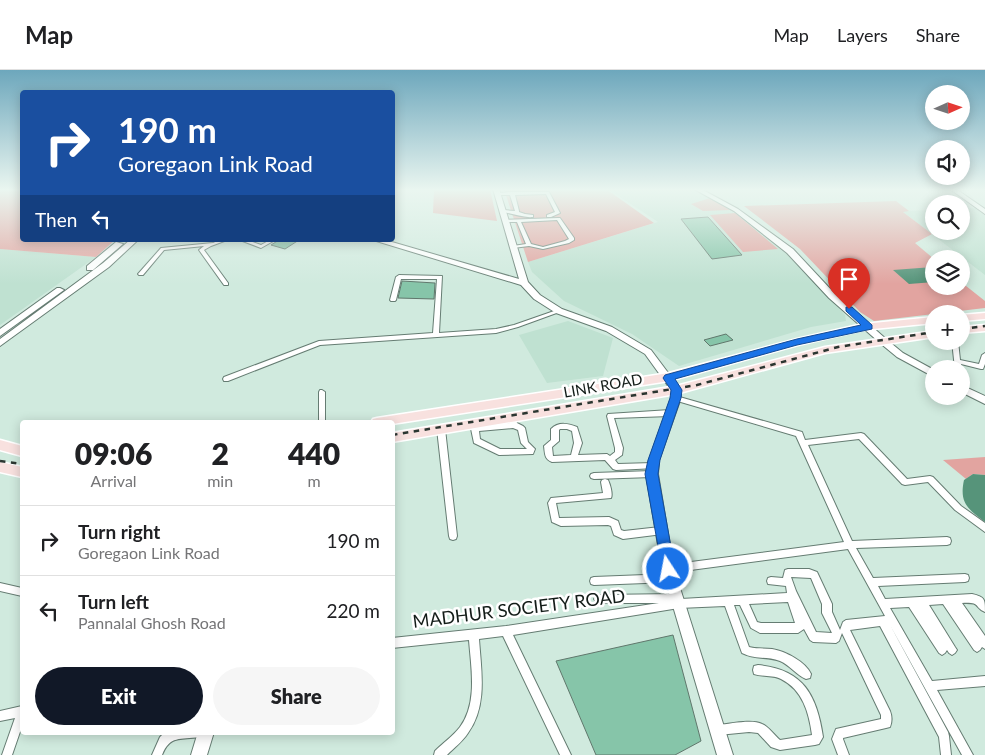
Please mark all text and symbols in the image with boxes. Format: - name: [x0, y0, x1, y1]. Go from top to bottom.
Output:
- text: Map: [25, 20, 73, 49]
- text: Map: [773, 24, 809, 46]
- text: Layers: [837, 24, 888, 46]
- text: Share: [916, 24, 960, 46]
- north arrow: [925, 85, 970, 130]
- map controls: [925, 85, 970, 405]
- text: 190 m: [118, 108, 217, 150]
- icon: right: [35, 110, 100, 175]
- button: sound: [925, 140, 970, 185]
- text: Goregaon Link Road: [118, 150, 313, 177]
- button: search: [925, 195, 970, 240]
- icon: left: [87, 205, 115, 233]
- text: Then: [35, 208, 77, 231]
- button: layers: [925, 250, 970, 295]
- pin: [828, 258, 870, 309]
- icon: arrive: [835, 265, 863, 293]
- button: +: [925, 305, 970, 350]
- button: −: [925, 360, 970, 405]
- street label: LINK ROAD: [562, 369, 644, 401]
- text: 09:06: [75, 435, 152, 471]
- text: 2: [211, 435, 229, 471]
- text: 440: [288, 435, 340, 471]
- text: Arrival: [91, 471, 137, 490]
- text: min: [207, 471, 233, 490]
- text: m: [307, 471, 321, 490]
- text: Turn right: [78, 520, 160, 543]
- icon: right: [35, 527, 63, 555]
- text: 190 m: [326, 529, 380, 552]
- position arrow: [641, 542, 693, 594]
- text: Goregaon Link Road: [78, 543, 220, 562]
- street label: MADHUR SOCIETY ROAD: [411, 584, 626, 632]
- text: Turn left: [78, 590, 149, 613]
- icon: left: [35, 597, 63, 625]
- text: 220 m: [326, 599, 380, 622]
- text: Pannalal Ghosh Road: [78, 613, 226, 632]
- button: Exit: [35, 667, 203, 725]
- button: Share: [213, 667, 380, 725]

